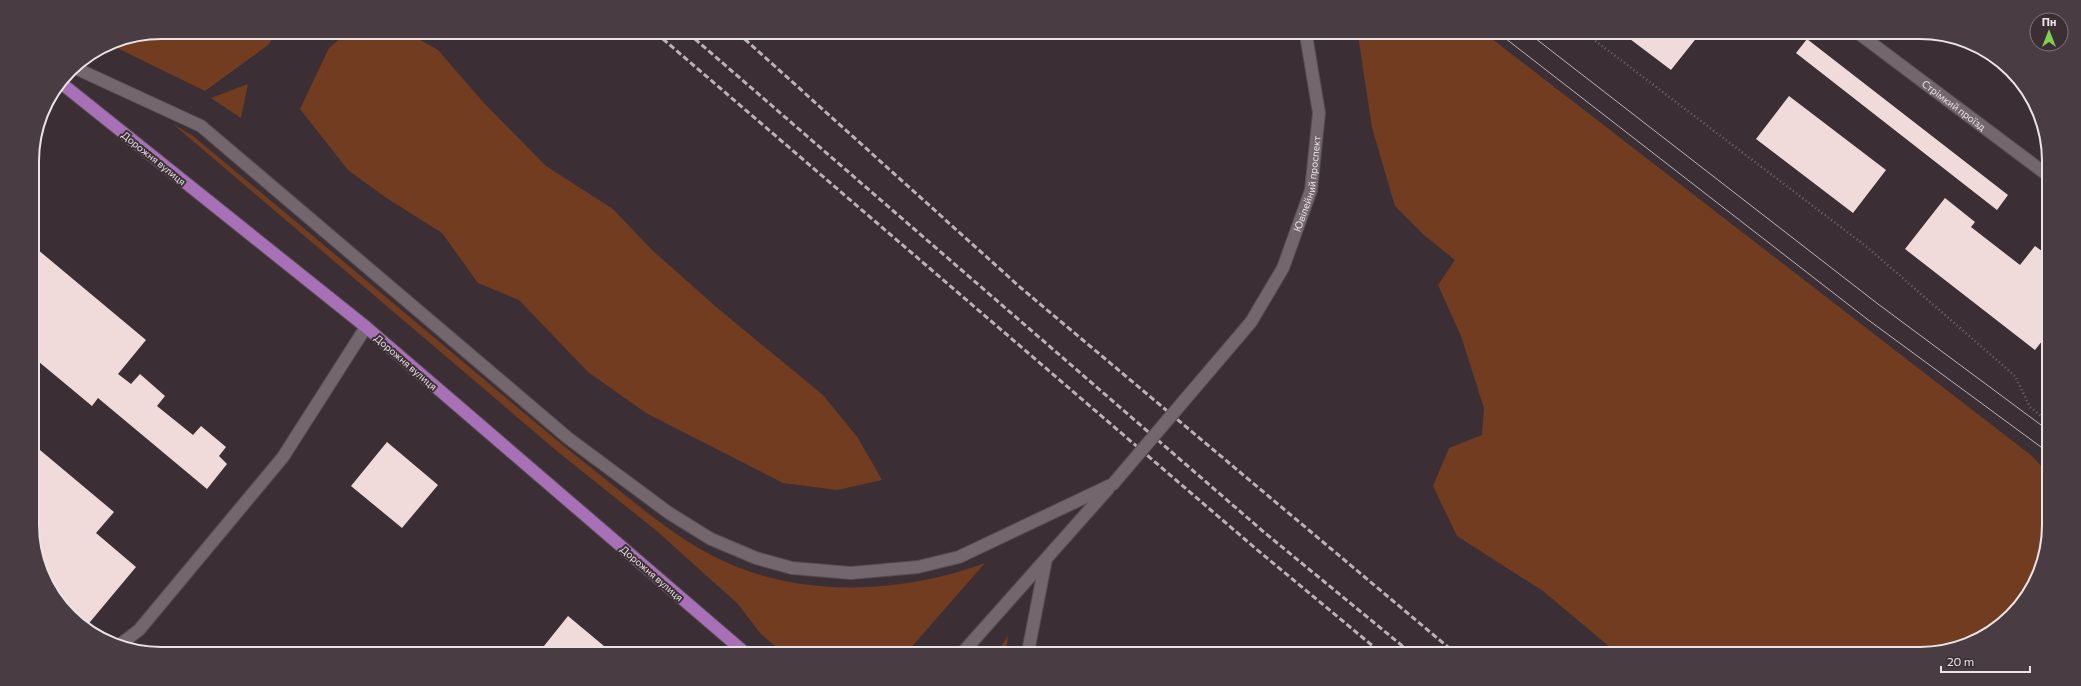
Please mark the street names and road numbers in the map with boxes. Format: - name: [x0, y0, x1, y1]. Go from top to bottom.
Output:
- street label: Стрімкий проїзд: [1920, 77, 1988, 133]
- street label: Дорожня вулиця: [120, 129, 188, 187]
- street label: Ювілейний проспект: [1291, 135, 1323, 233]
- street label: Дорожня вулиця: [372, 332, 440, 392]
- street label: Дорожня вулиця: [618, 543, 686, 603]

